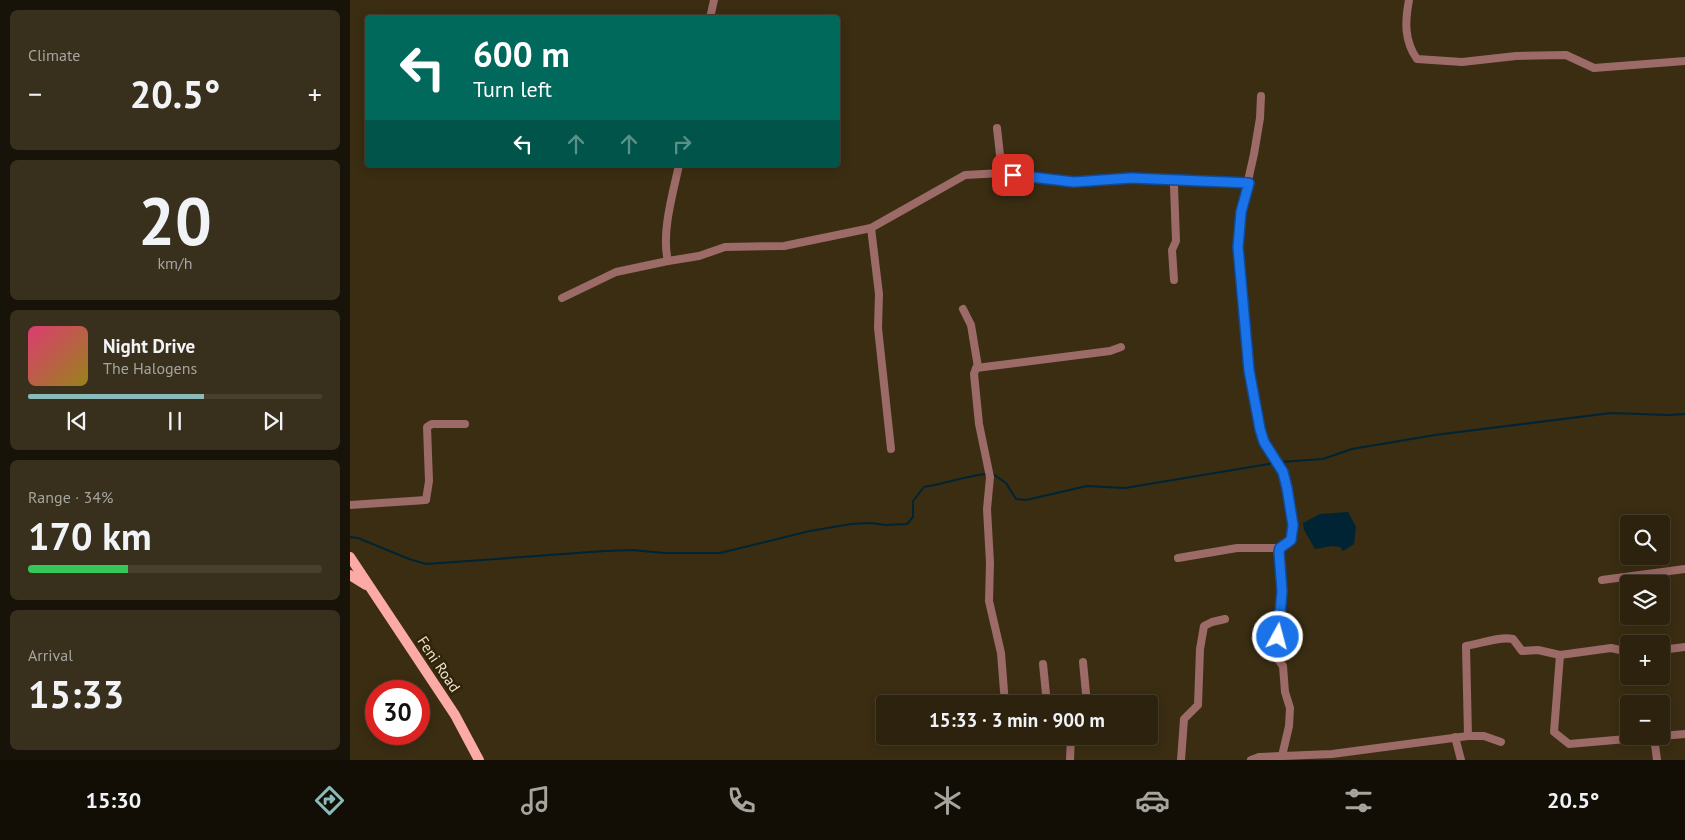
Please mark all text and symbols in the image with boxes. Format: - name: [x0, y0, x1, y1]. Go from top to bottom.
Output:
- text: 600 m: [473, 31, 570, 77]
- icon: left: [390, 35, 455, 100]
- text: Climate: [28, 45, 80, 65]
- text: 20.5°: [130, 69, 220, 118]
- text: −: [28, 75, 42, 112]
- text: +: [308, 75, 322, 112]
- text: Turn left: [473, 75, 552, 103]
- icon: left: [509, 130, 537, 158]
- icon: ahead: [562, 130, 590, 158]
- icon: ahead: [615, 130, 643, 158]
- icon: right: [668, 130, 696, 158]
- pin: [992, 154, 1034, 196]
- icon: arrive: [999, 161, 1027, 189]
- text: 20: [138, 178, 212, 262]
- text: km/h: [157, 253, 193, 273]
- text: Night Drive: [103, 334, 195, 358]
- text: The Halogens: [103, 358, 197, 378]
- icon: previous: [63, 407, 91, 435]
- icon: pause: [161, 407, 189, 435]
- icon: next: [259, 407, 287, 435]
- text: Range · 34%: [28, 487, 113, 507]
- text: 170 km: [28, 511, 152, 560]
- map controls: [1620, 515, 1670, 745]
- button: search: [1620, 515, 1670, 565]
- button: layers: [1620, 575, 1670, 625]
- position arrow: [1251, 610, 1303, 662]
- street label: Feni Road: [413, 632, 465, 696]
- button: +: [1620, 635, 1670, 685]
- text: Arrival: [28, 645, 73, 665]
- text: 15:33: [28, 669, 124, 718]
- speed limit sign: 30: [365, 680, 430, 745]
- button: −: [1620, 695, 1670, 745]
- text: 15:33 · 3 min · 900 m: [929, 708, 1105, 732]
- icon: directions: [312, 783, 347, 818]
- icon: music: [518, 783, 553, 818]
- icon: phone: [724, 783, 759, 818]
- icon: climate: [930, 783, 965, 818]
- icon: car: [1135, 783, 1170, 818]
- icon: filters: [1341, 783, 1376, 818]
- text: 15:30: [85, 786, 141, 814]
- text: 20.5°: [1547, 786, 1599, 814]

